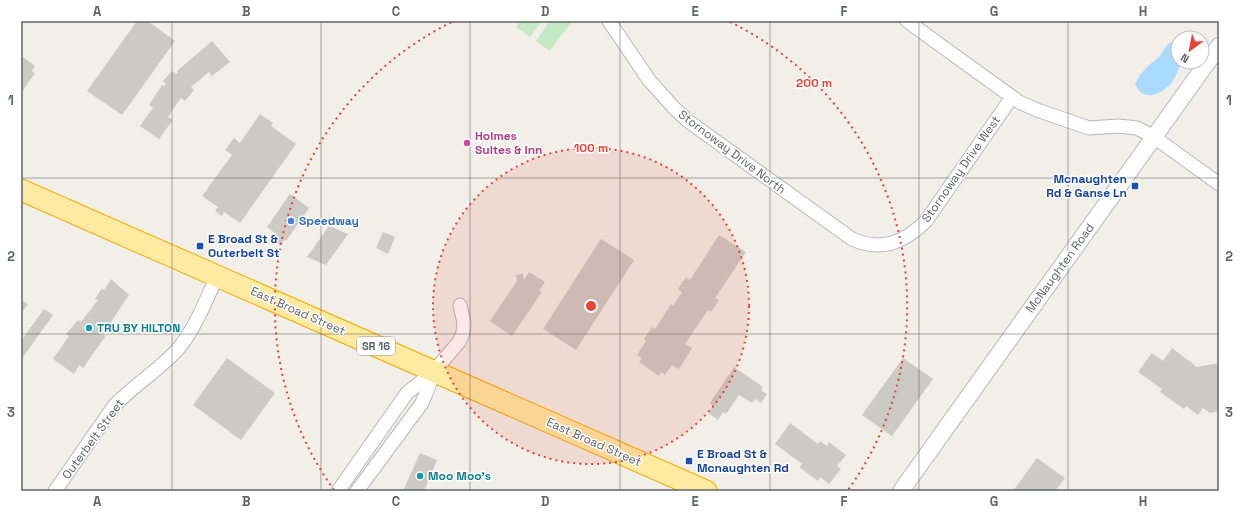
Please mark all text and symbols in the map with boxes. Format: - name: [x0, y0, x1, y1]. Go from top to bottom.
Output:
- text: A: [93, 3, 102, 20]
- text: B: [242, 3, 251, 20]
- text: C: [392, 3, 400, 20]
- text: D: [541, 3, 550, 20]
- text: E: [691, 3, 699, 20]
- text: F: [841, 3, 848, 20]
- text: G: [990, 3, 998, 20]
- text: H: [1139, 3, 1147, 20]
- north arrow: [1170, 30, 1210, 70]
- text: N: [1178, 51, 1192, 66]
- text: 200 m: [796, 75, 832, 91]
- text: 1: [8, 92, 14, 109]
- text: 1: [1226, 92, 1232, 109]
- street label: Stornoway Drive North: [675, 106, 789, 198]
- street label: Stornoway Drive West: [918, 112, 1004, 226]
- place label: Holmes Suites & Inn: [475, 128, 542, 158]
- marker: Holmes Suites & Inn: [462, 138, 472, 148]
- text: 100 m: [574, 140, 608, 156]
- place label: Mcnaughten Rd & Ganse Ln: [1046, 171, 1127, 201]
- marker: Mcnaughten Rd & Ganse Ln: [1130, 181, 1140, 191]
- place label: Speedway: [299, 213, 359, 229]
- marker: Speedway: [286, 216, 296, 226]
- street label: McNaughten Road: [1022, 220, 1098, 316]
- place label: E Broad St & Outerbelt St: [208, 231, 279, 261]
- marker: E Broad St & Outerbelt St: [195, 241, 205, 251]
- text: 2: [7, 248, 15, 265]
- text: 2: [1225, 248, 1233, 265]
- street label: East Broad Street: [248, 283, 348, 339]
- centre of rings: [584, 299, 598, 313]
- place label: TRU BY HILTON: [97, 320, 180, 336]
- marker: TRU BY HILTON: [84, 323, 94, 333]
- road number: SR 16: [357, 337, 395, 355]
- street label: Outerbelt Street: [59, 396, 127, 482]
- text: 3: [7, 404, 15, 421]
- text: 3: [1225, 404, 1233, 421]
- street label: East Broad Street: [544, 414, 644, 470]
- place label: E Broad St & Mcnaughten Rd: [697, 446, 789, 476]
- marker: E Broad St & Mcnaughten Rd: [684, 456, 694, 466]
- place label: Moo Moo's: [428, 468, 491, 484]
- marker: Moo Moo's: [415, 471, 425, 481]
- text: A: [93, 493, 102, 510]
- text: B: [242, 493, 251, 510]
- text: C: [392, 493, 400, 510]
- text: D: [541, 493, 550, 510]
- text: E: [691, 493, 699, 510]
- text: F: [841, 493, 848, 510]
- text: G: [990, 493, 998, 510]
- text: H: [1139, 493, 1147, 510]

